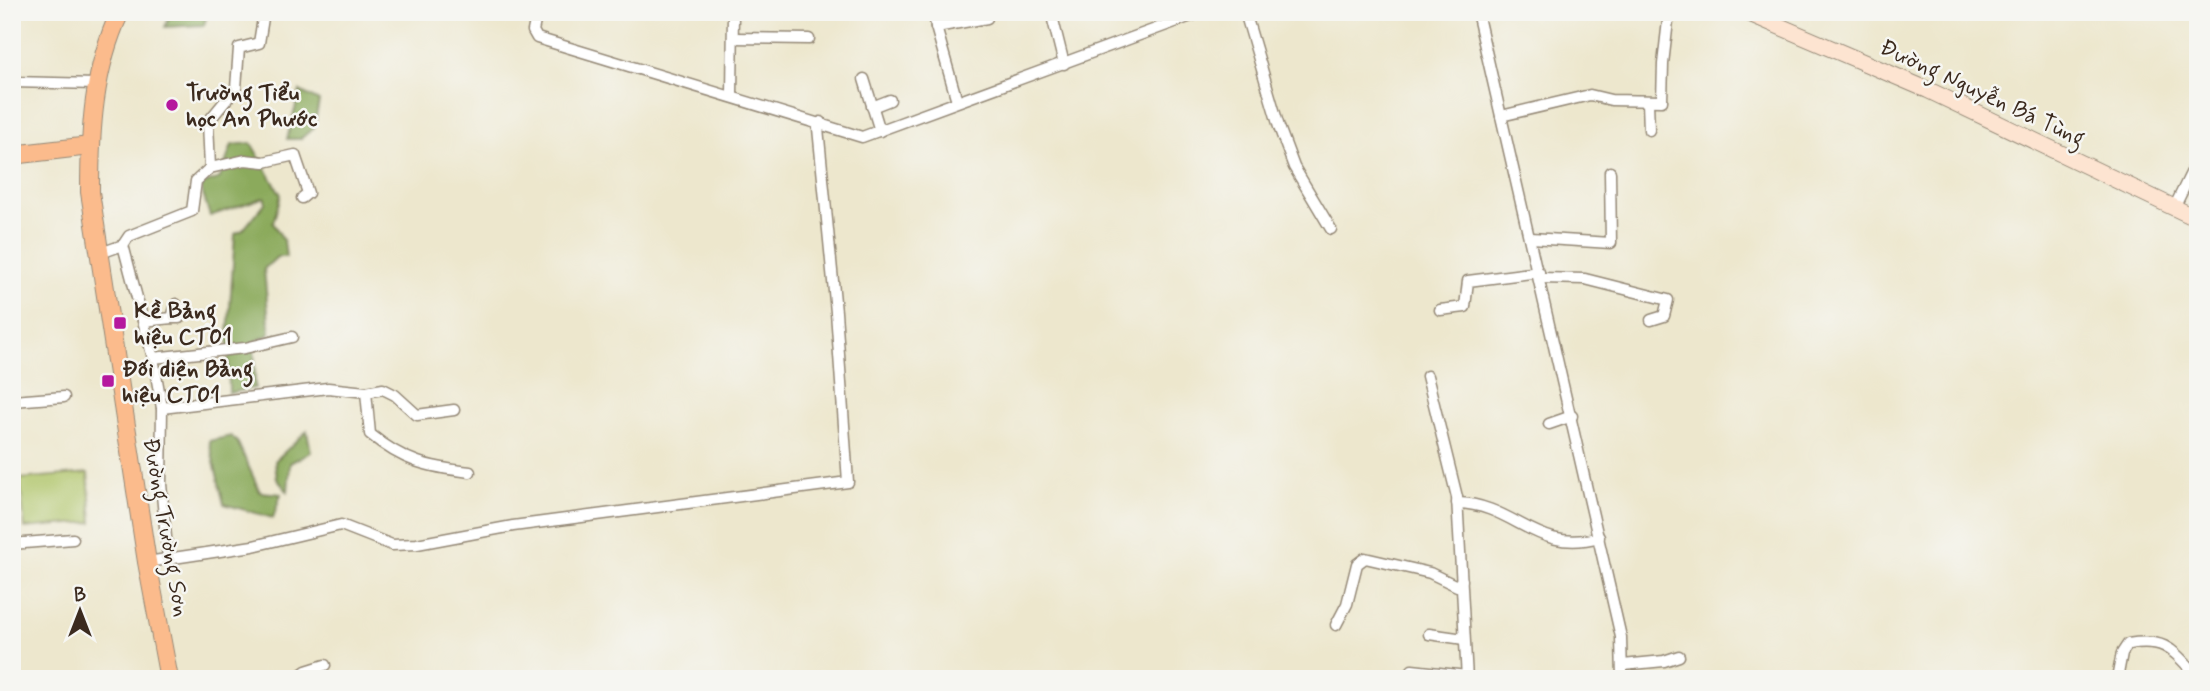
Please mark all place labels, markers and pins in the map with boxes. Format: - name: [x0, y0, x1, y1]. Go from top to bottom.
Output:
- place label: Trường Tiểu học An Phước: [186, 79, 318, 135]
- marker: Trường Tiểu học An Phước: [164, 97, 180, 113]
- place label: Kề Bảng hiệu CT01: [134, 297, 232, 353]
- marker: Kề Bảng hiệu CT01: [112, 315, 128, 331]
- place label: Đối diện Bảng hiệu CT01: [122, 355, 254, 411]
- marker: Đối diện Bảng hiệu CT01: [100, 373, 116, 389]

